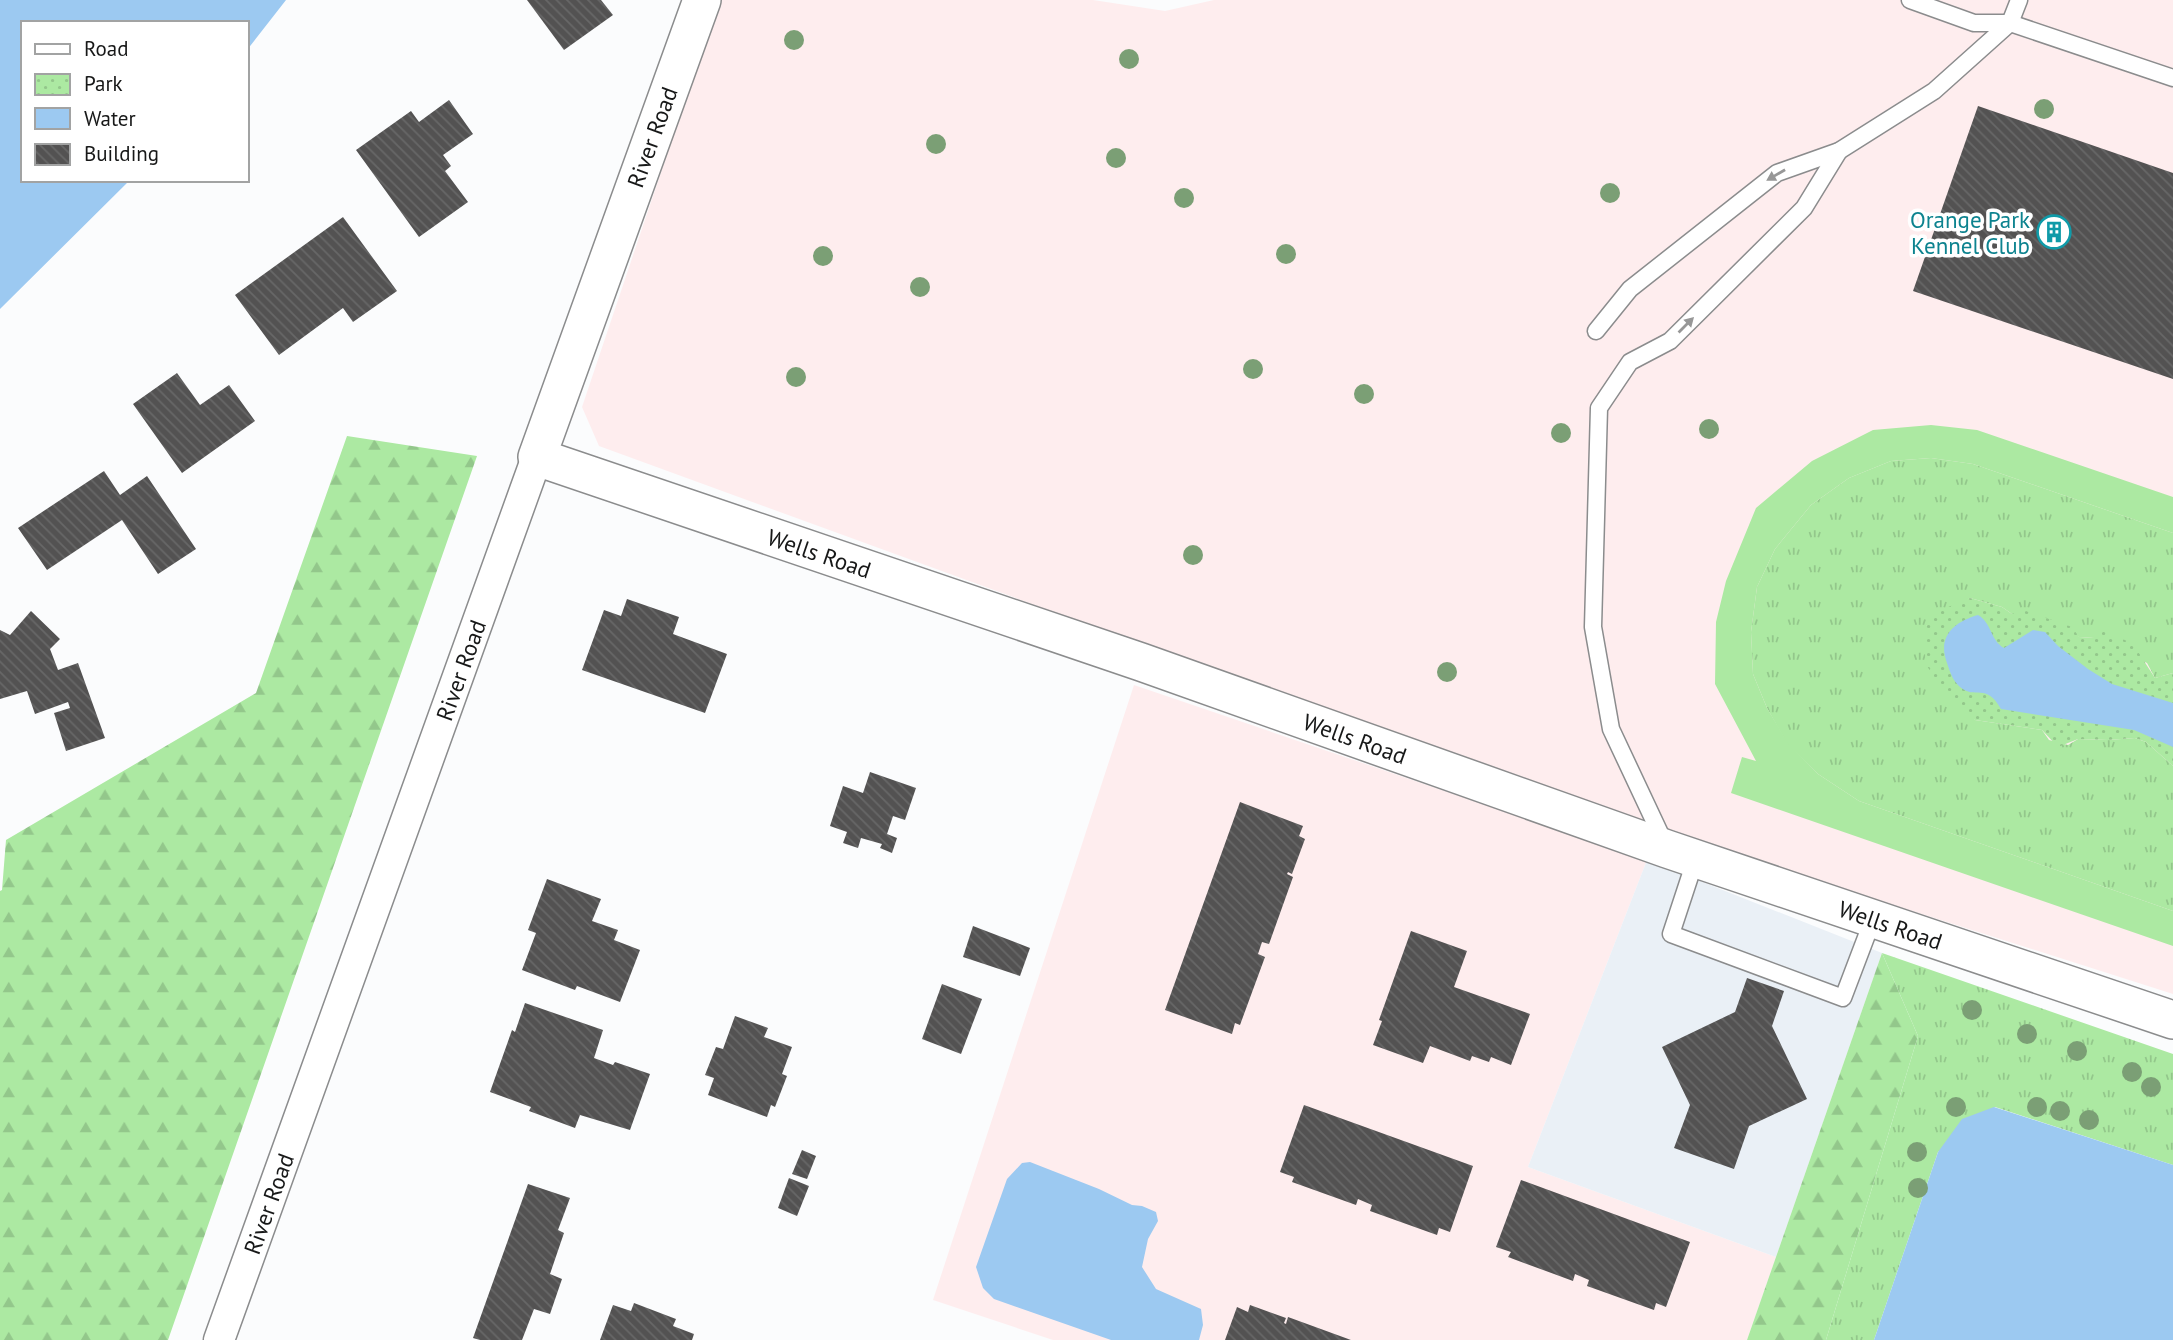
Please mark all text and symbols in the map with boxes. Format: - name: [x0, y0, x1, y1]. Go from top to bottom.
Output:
- legend: [21, 21, 248, 182]
- text: Road: [84, 35, 128, 62]
- text: Park: [84, 70, 123, 97]
- street label: River Road: [620, 83, 684, 191]
- text: Water: [84, 105, 136, 132]
- text: Building: [84, 140, 159, 167]
- one-way arrow: [1766, 169, 1785, 181]
- place label: Orange Park Kennel Club: [1910, 205, 2030, 260]
- building icon: Orange Park Kennel Club: [2035, 213, 2073, 251]
- one-way arrow: [1677, 318, 1694, 334]
- street label: Wells Road: [764, 522, 875, 584]
- street label: River Road: [429, 616, 492, 724]
- street label: Wells Road: [1300, 706, 1411, 770]
- street label: Wells Road: [1835, 894, 1946, 956]
- street label: River Road: [237, 1149, 300, 1258]

